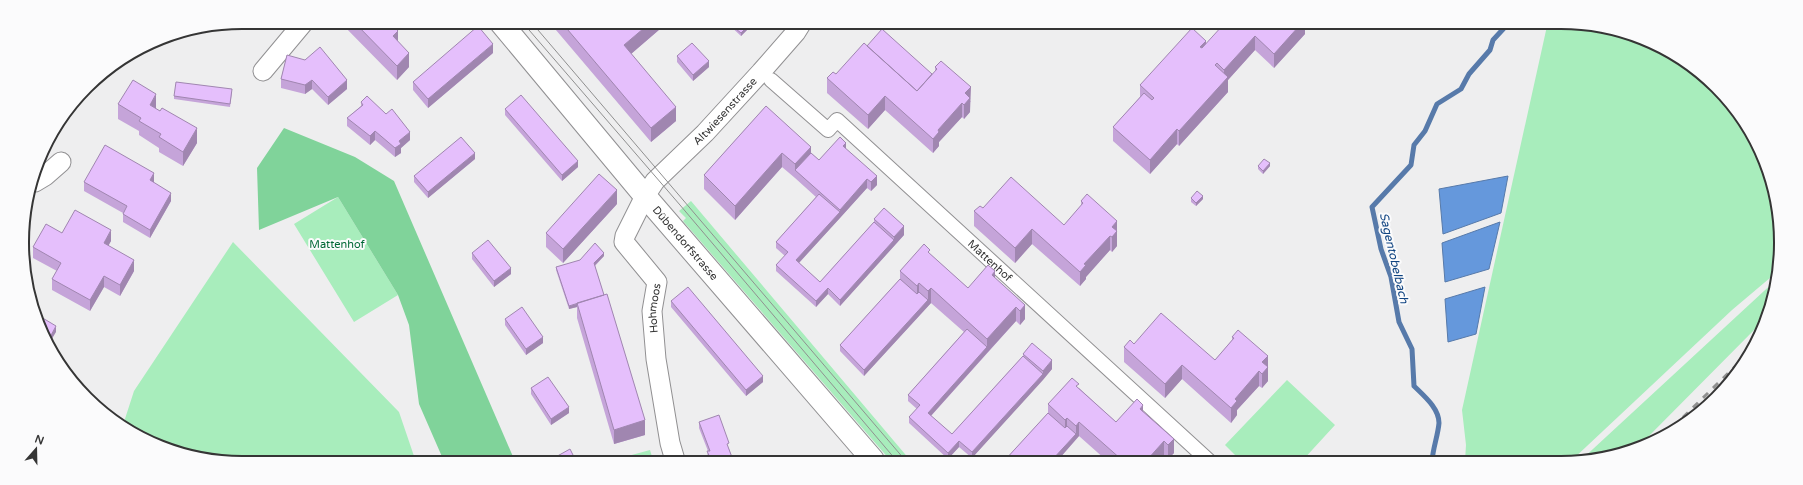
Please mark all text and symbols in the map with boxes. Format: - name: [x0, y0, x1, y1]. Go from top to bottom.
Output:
- street label: Altwiesenstrasse: [690, 75, 759, 148]
- street label: Dübendorfstrasse: [650, 203, 721, 282]
- water label: Sagentobelbach: [1377, 211, 1411, 305]
- street label: Mattenhof: [965, 237, 1016, 284]
- park label: Mattenhof: [309, 238, 366, 251]
- street label: Hohmoos: [645, 282, 663, 334]
- north arrow: [16, 429, 56, 469]
- text: N: [33, 432, 46, 448]

